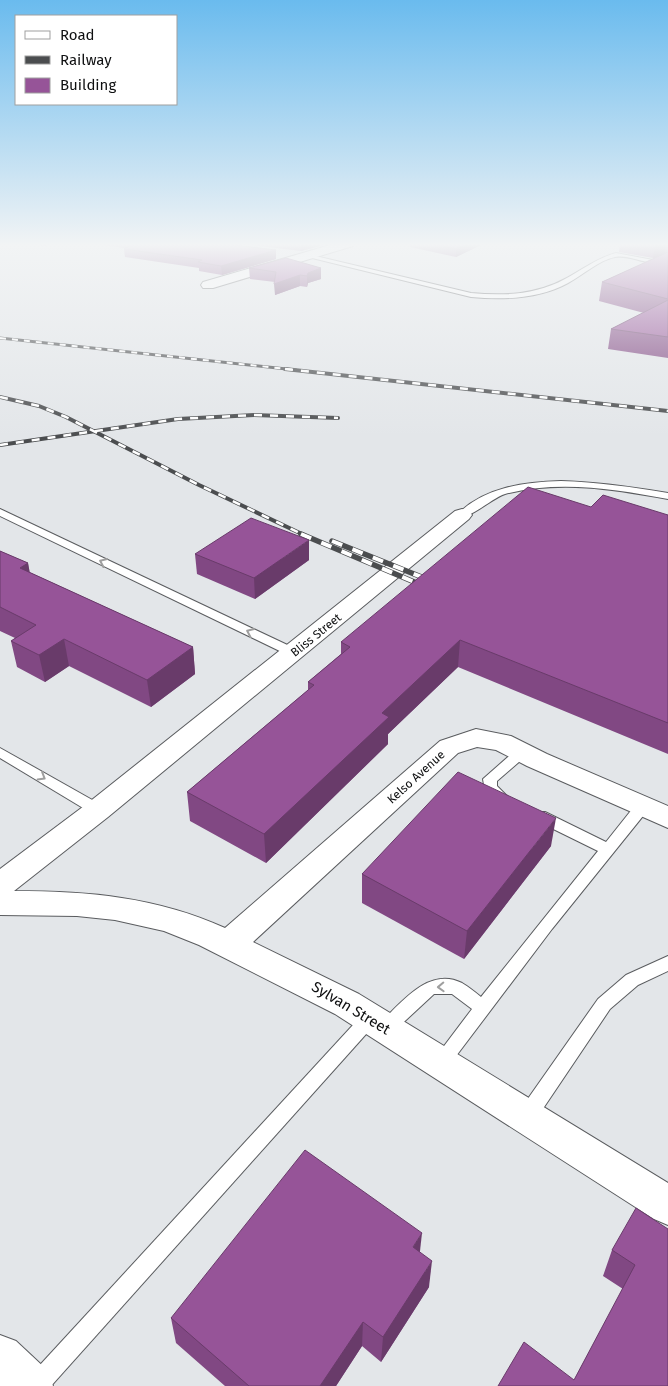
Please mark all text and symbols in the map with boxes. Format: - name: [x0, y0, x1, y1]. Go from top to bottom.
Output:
- legend: [15, 15, 178, 105]
- text: Road: [60, 26, 95, 44]
- text: Railway: [60, 51, 112, 69]
- text: Building: [60, 76, 116, 94]
- one-way arrow: [99, 557, 108, 568]
- street label: Bliss Street: [288, 610, 345, 660]
- one-way arrow: [246, 627, 255, 638]
- street label: Kelso Avenue: [384, 748, 448, 806]
- one-way arrow: [36, 770, 45, 780]
- street label: Sylvan Street: [308, 978, 394, 1039]
- one-way arrow: [437, 982, 444, 992]

